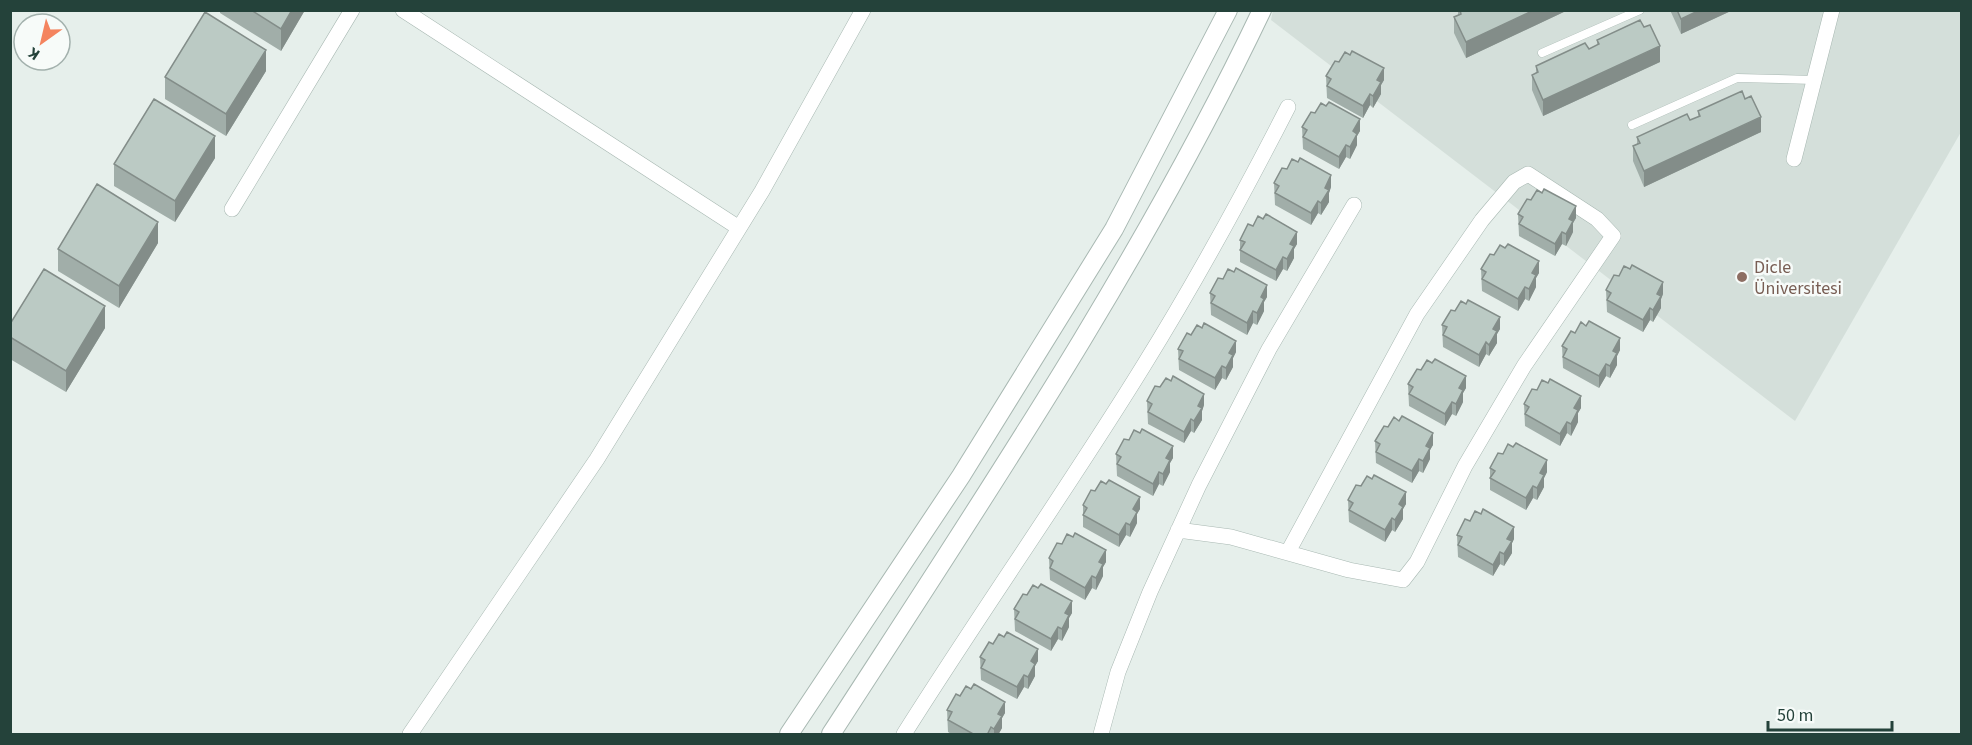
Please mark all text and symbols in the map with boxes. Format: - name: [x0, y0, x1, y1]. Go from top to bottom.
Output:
- north arrow: [12, 12, 72, 72]
- text: K: [24, 42, 44, 65]
- place label: Dicle Üniversitesi: [1754, 255, 1842, 301]
- marker: Dicle Üniversitesi: [1735, 270, 1749, 284]
- scale bar: [1768, 694, 1892, 732]
- text: 50 m: [1777, 703, 1813, 728]

